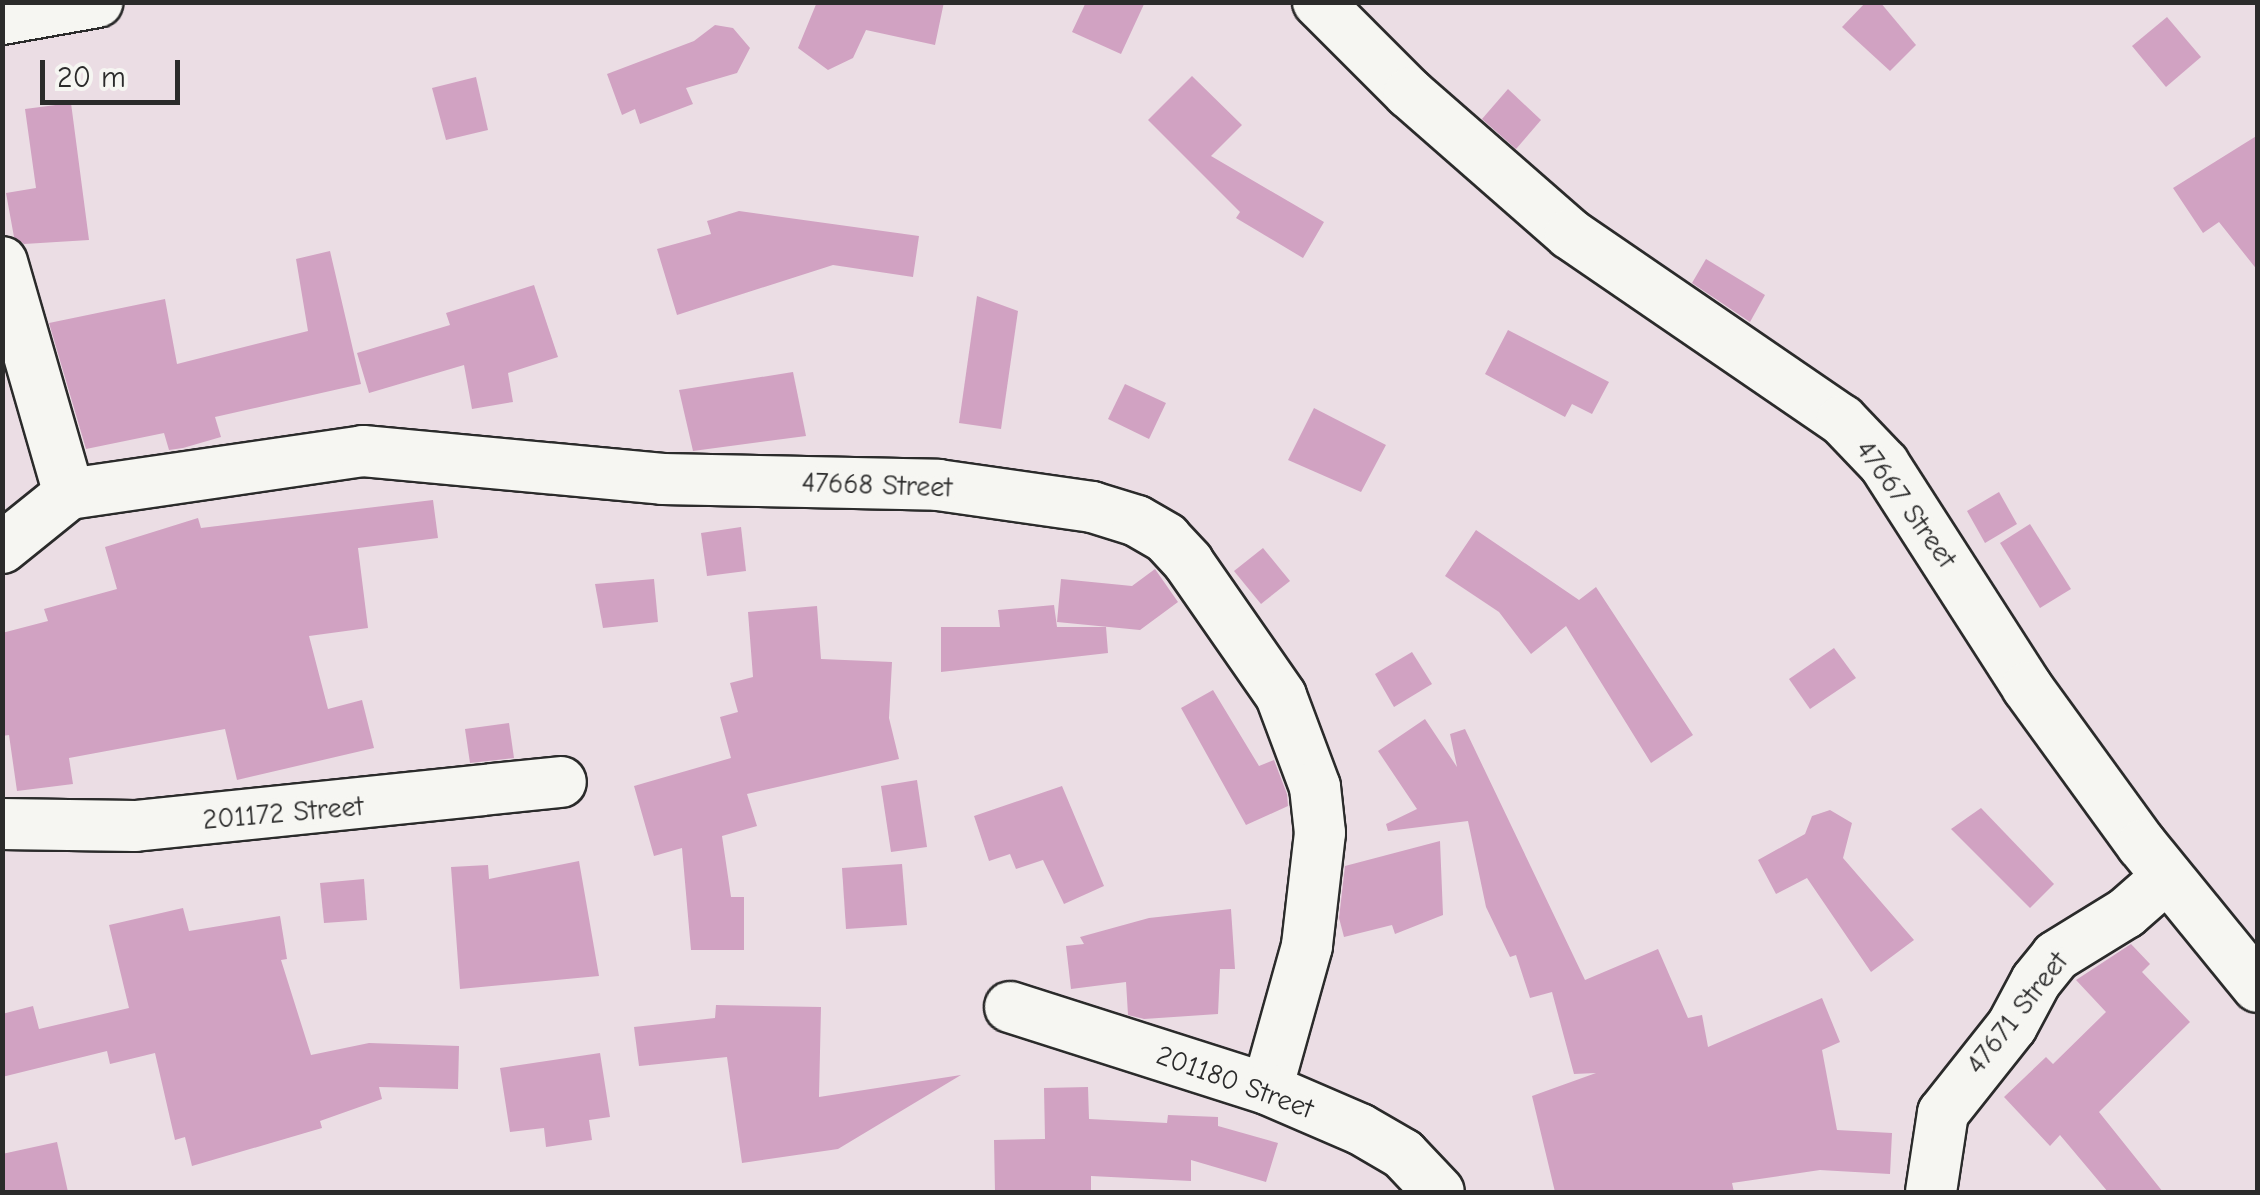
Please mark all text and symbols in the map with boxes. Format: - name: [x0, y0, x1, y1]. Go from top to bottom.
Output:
- scale bar: [45, 40, 185, 102]
- text: 20 m: [57, 60, 126, 95]
- street label: 47667 Street: [1848, 434, 1964, 574]
- street label: 47668 Street: [801, 466, 953, 504]
- street label: 201172 Street: [201, 789, 365, 837]
- street label: 47671 Street: [1959, 945, 2075, 1081]
- street label: 201180 Street: [1152, 1038, 1318, 1126]

